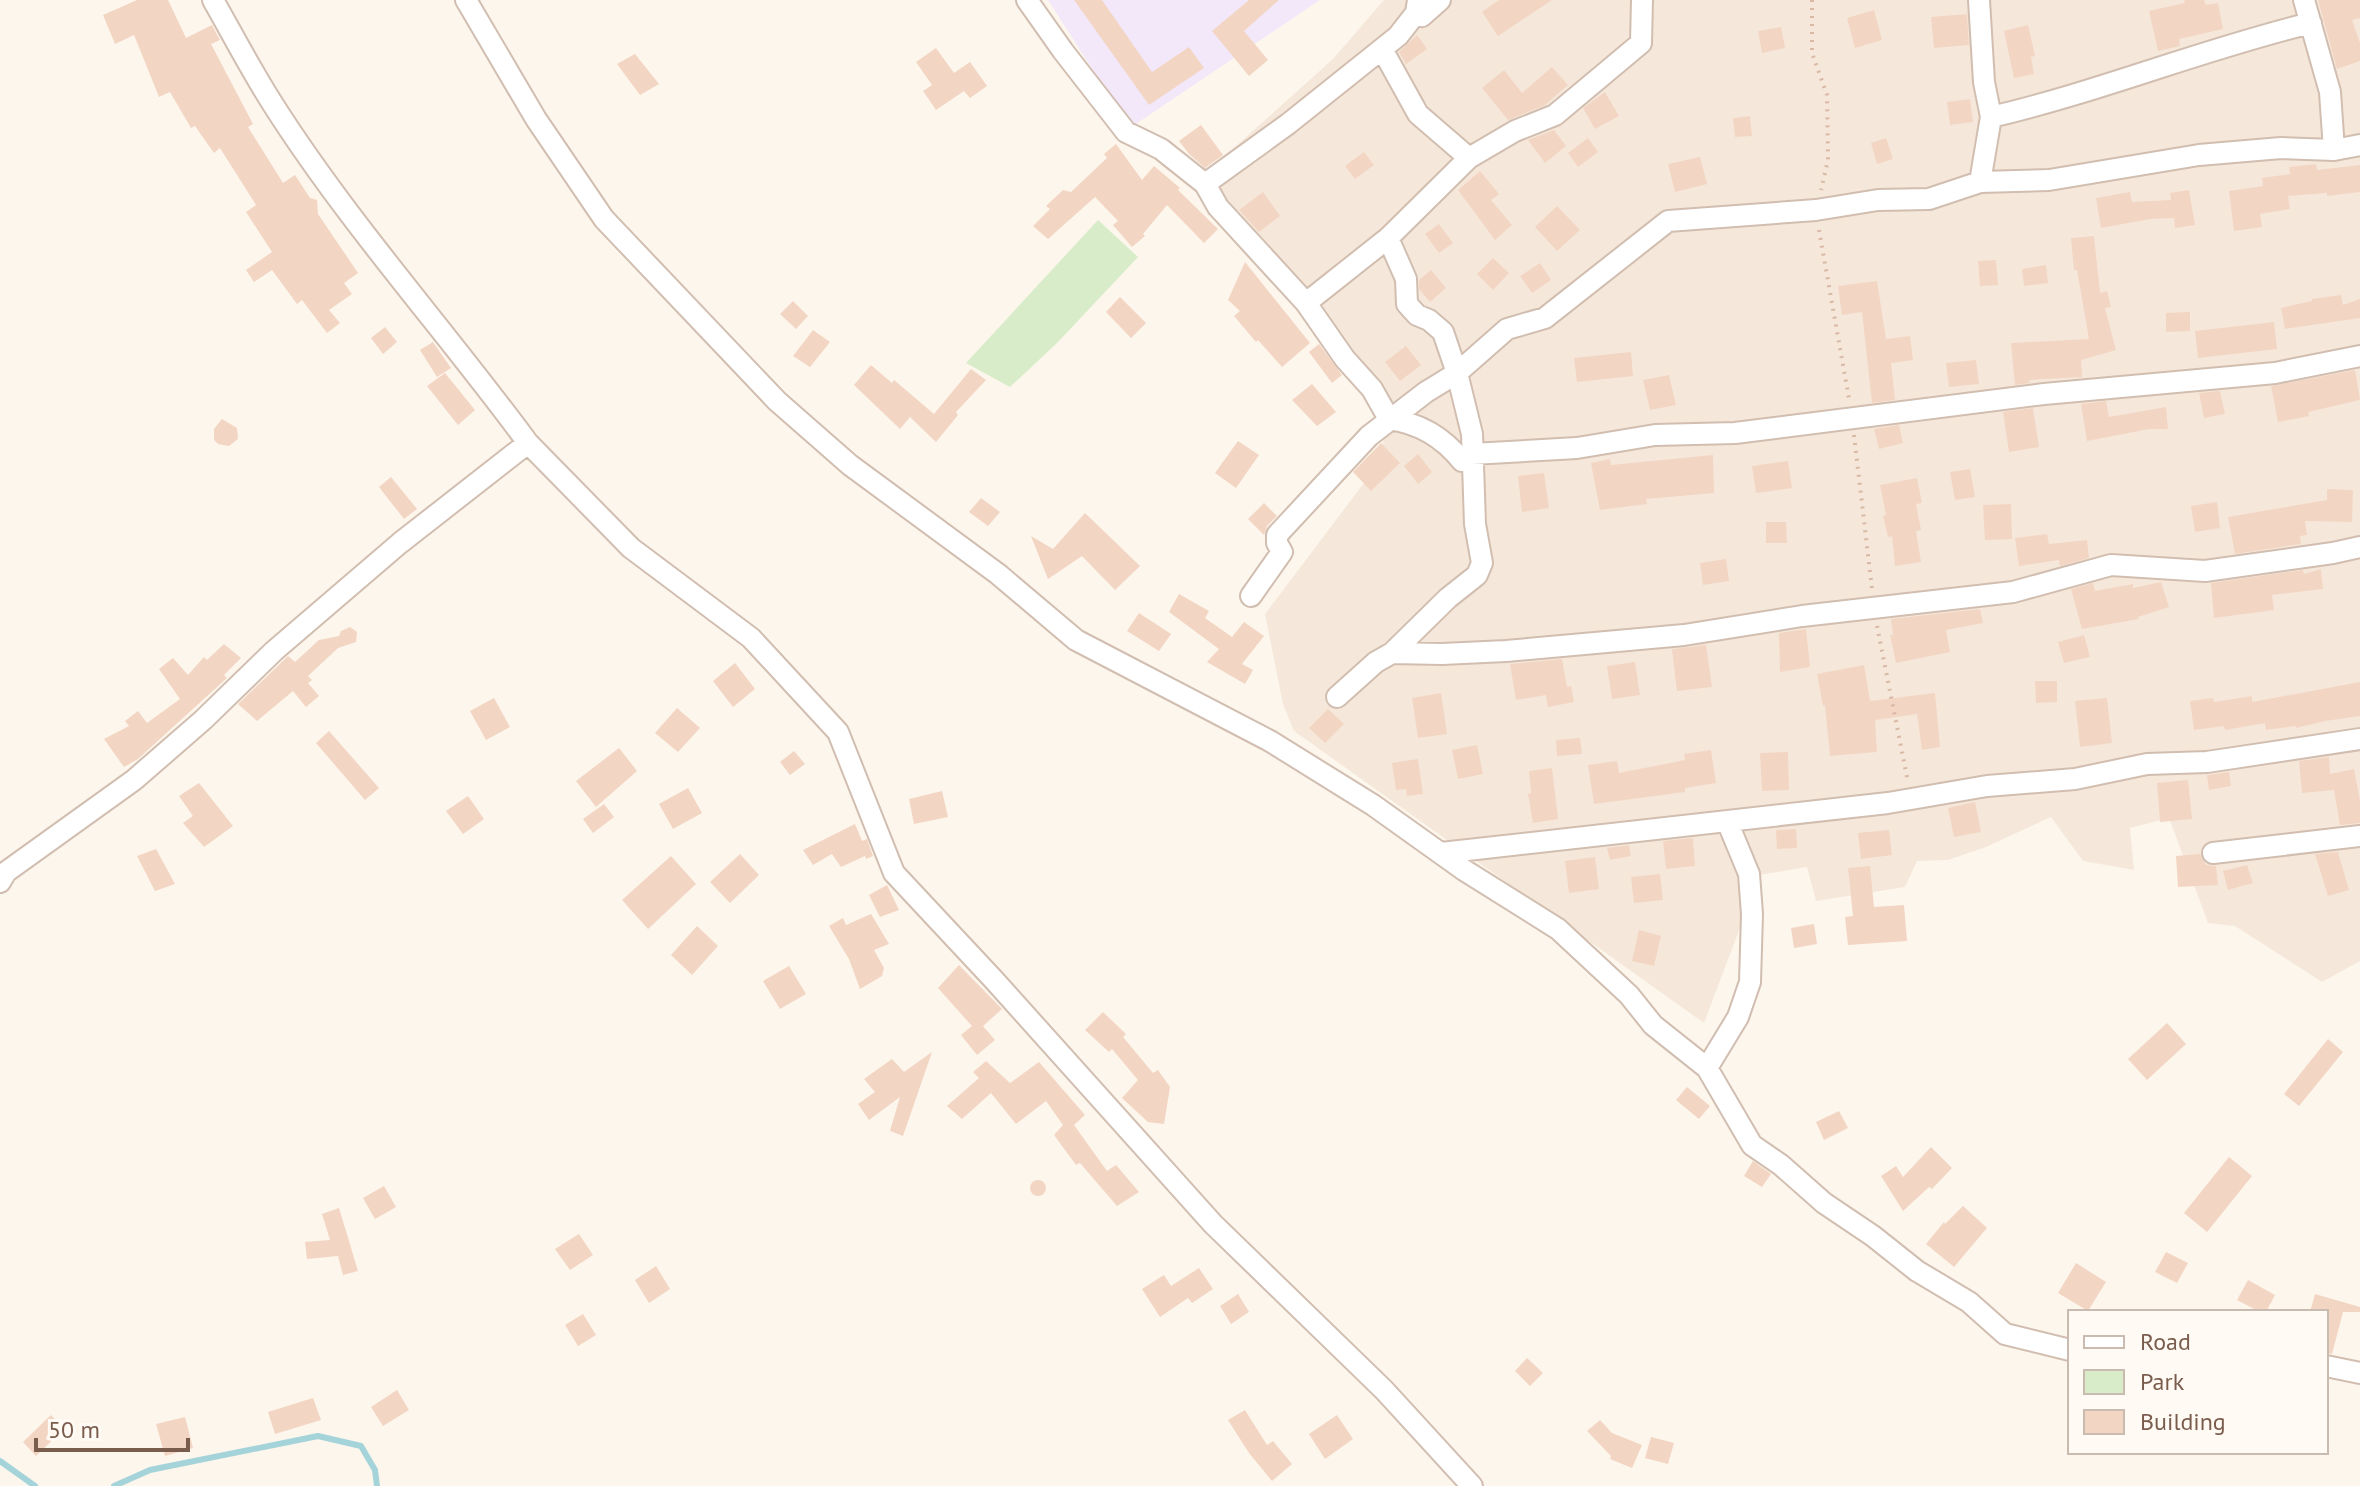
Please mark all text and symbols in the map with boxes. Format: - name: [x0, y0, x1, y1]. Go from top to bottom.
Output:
- legend: [2068, 1310, 2328, 1454]
- text: Road: [2140, 1326, 2191, 1357]
- text: Park: [2140, 1366, 2185, 1397]
- scale bar: [36, 1402, 188, 1452]
- text: Building: [2140, 1406, 2226, 1437]
- text: 50 m: [48, 1414, 100, 1445]

